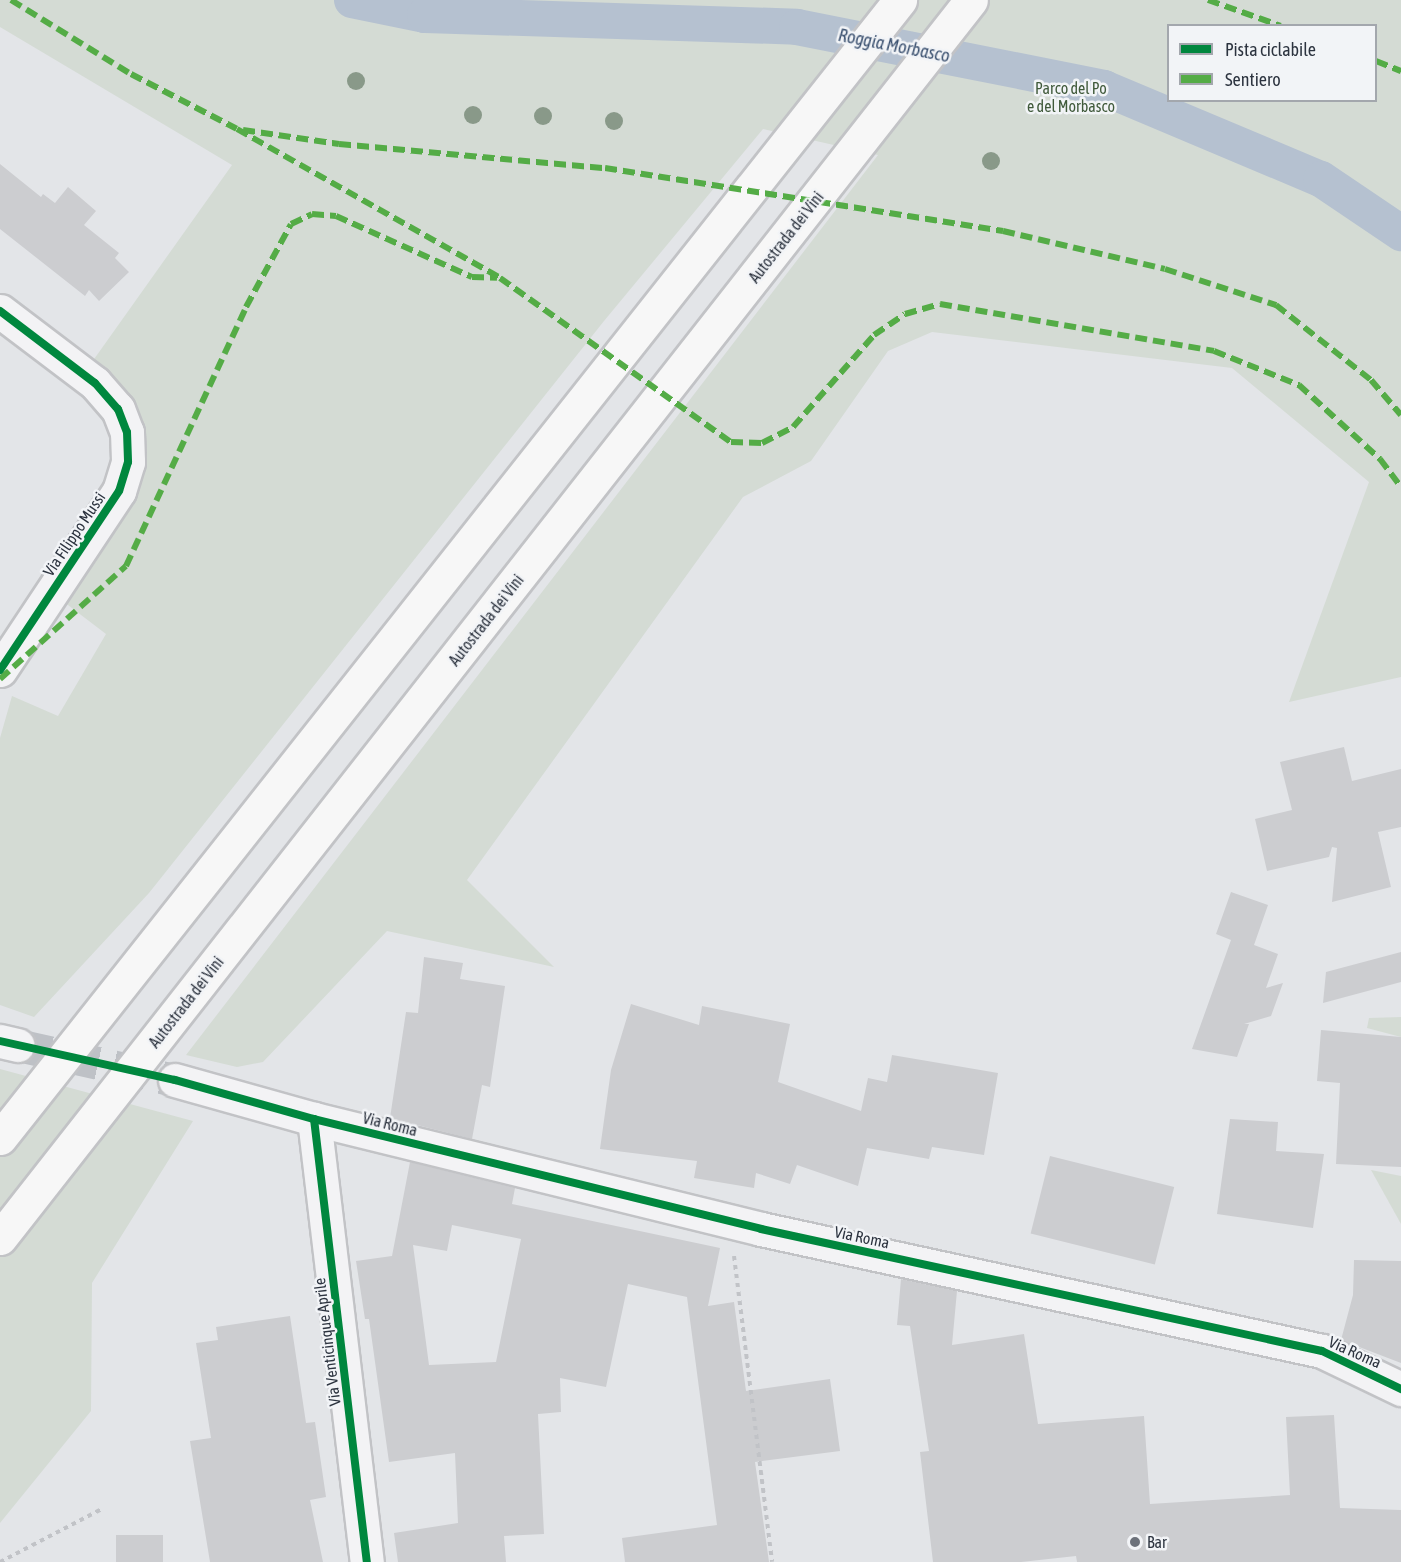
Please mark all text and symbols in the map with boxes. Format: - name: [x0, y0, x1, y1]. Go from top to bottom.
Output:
- legend: [1167, 24, 1377, 102]
- water label: Roggia Morbasco: [836, 25, 952, 67]
- text: Pista ciclabile: [1225, 39, 1316, 60]
- text: Sentiero: [1225, 69, 1281, 90]
- park label: Parco del Po e del Morbasco: [1027, 78, 1115, 116]
- street label: Autostrada dei Vini: [744, 188, 828, 286]
- street label: Via Filippo Mussi: [39, 488, 109, 580]
- street label: Autostrada dei Vini: [444, 571, 528, 669]
- street label: Autostrada dei Vini: [144, 953, 228, 1051]
- street label: Via Roma: [361, 1108, 419, 1140]
- street label: Via Roma: [833, 1222, 891, 1252]
- street label: Via Venticinque Aprile: [310, 1277, 344, 1407]
- street label: Via Roma: [1326, 1332, 1384, 1372]
- place label: Bar: [1147, 1532, 1167, 1552]
- marker: Bar: [1128, 1535, 1142, 1549]

